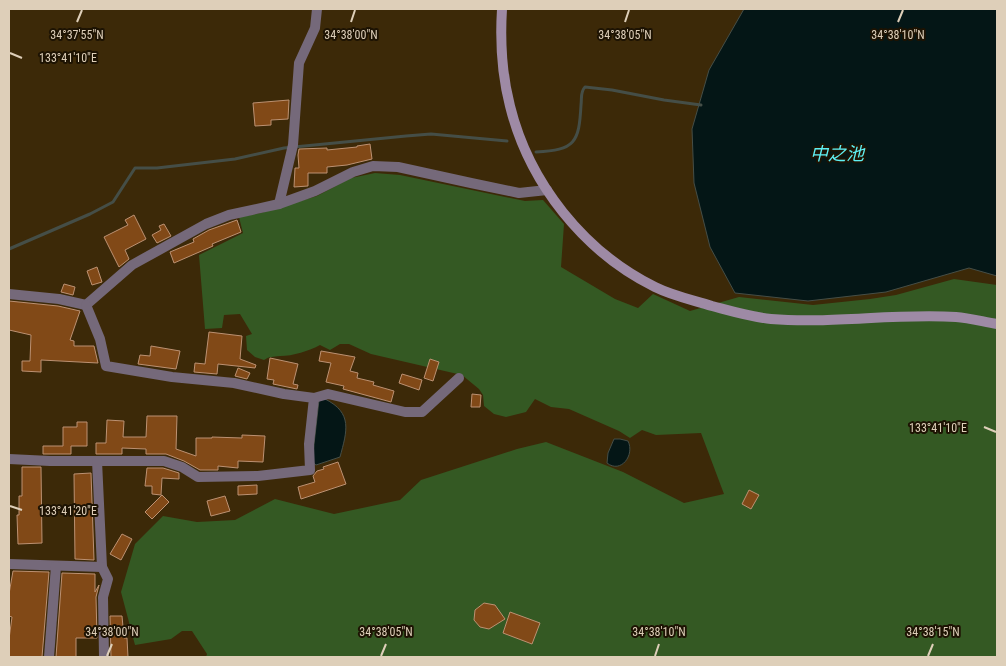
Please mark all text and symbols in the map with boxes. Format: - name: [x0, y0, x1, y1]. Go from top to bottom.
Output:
- text: 34°37'55"N: [50, 28, 104, 42]
- text: 34°38'00"N: [324, 28, 378, 42]
- text: 34°38'05"N: [598, 28, 652, 42]
- text: 34°38'10"N: [871, 28, 925, 42]
- text: 133°41'10"E: [39, 51, 97, 65]
- water label: 中之池: [810, 143, 866, 164]
- text: 133°41'10"E: [909, 421, 967, 435]
- text: 133°41'20"E: [39, 504, 97, 518]
- text: 34°38'00"N: [85, 625, 139, 639]
- text: 34°38'05"N: [359, 625, 413, 639]
- text: 34°38'10"N: [632, 625, 686, 639]
- text: 34°38'15"N: [906, 625, 960, 639]

